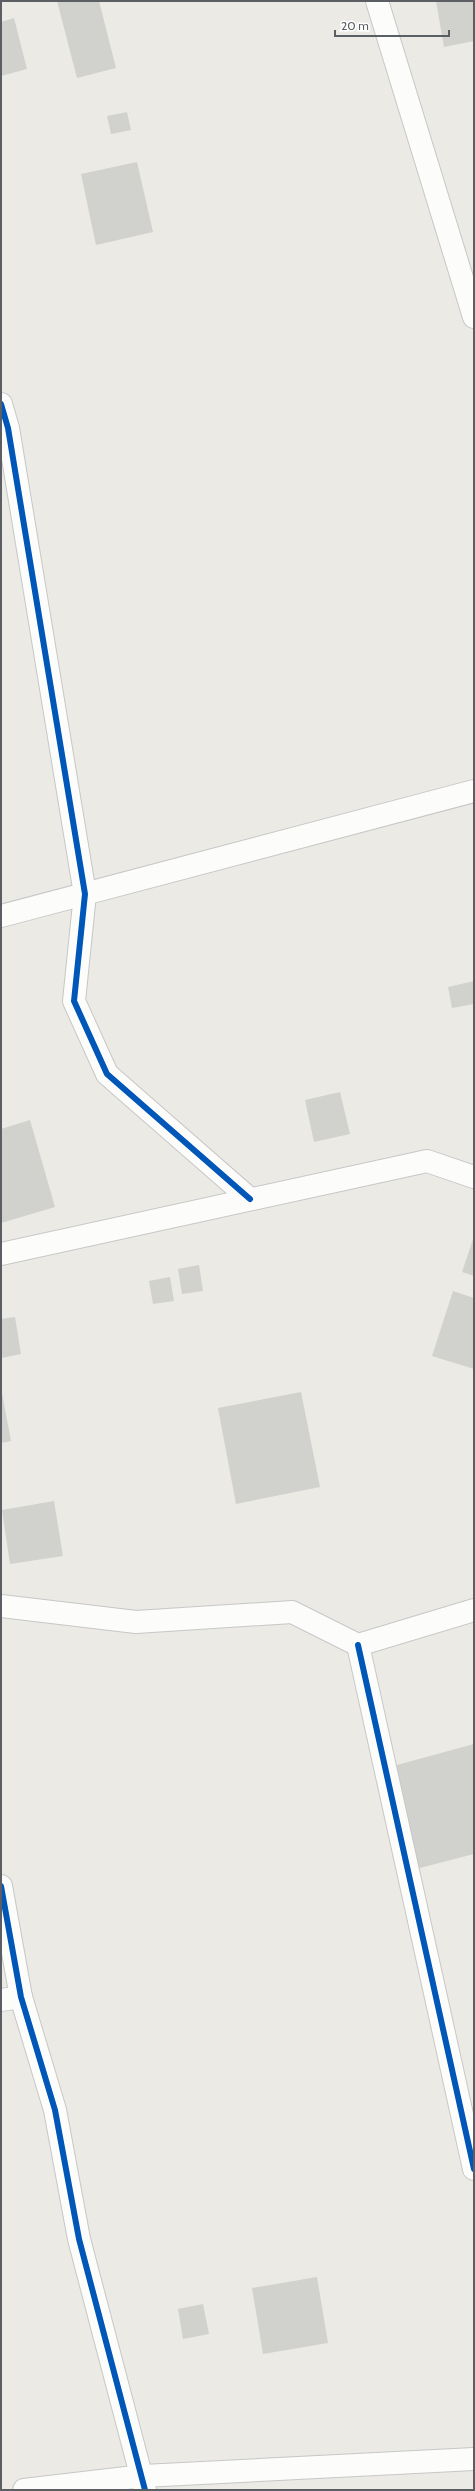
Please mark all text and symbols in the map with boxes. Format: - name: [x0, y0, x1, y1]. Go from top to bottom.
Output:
- scale bar: [335, 12, 449, 38]
- text: 20 m: [341, 18, 369, 33]

